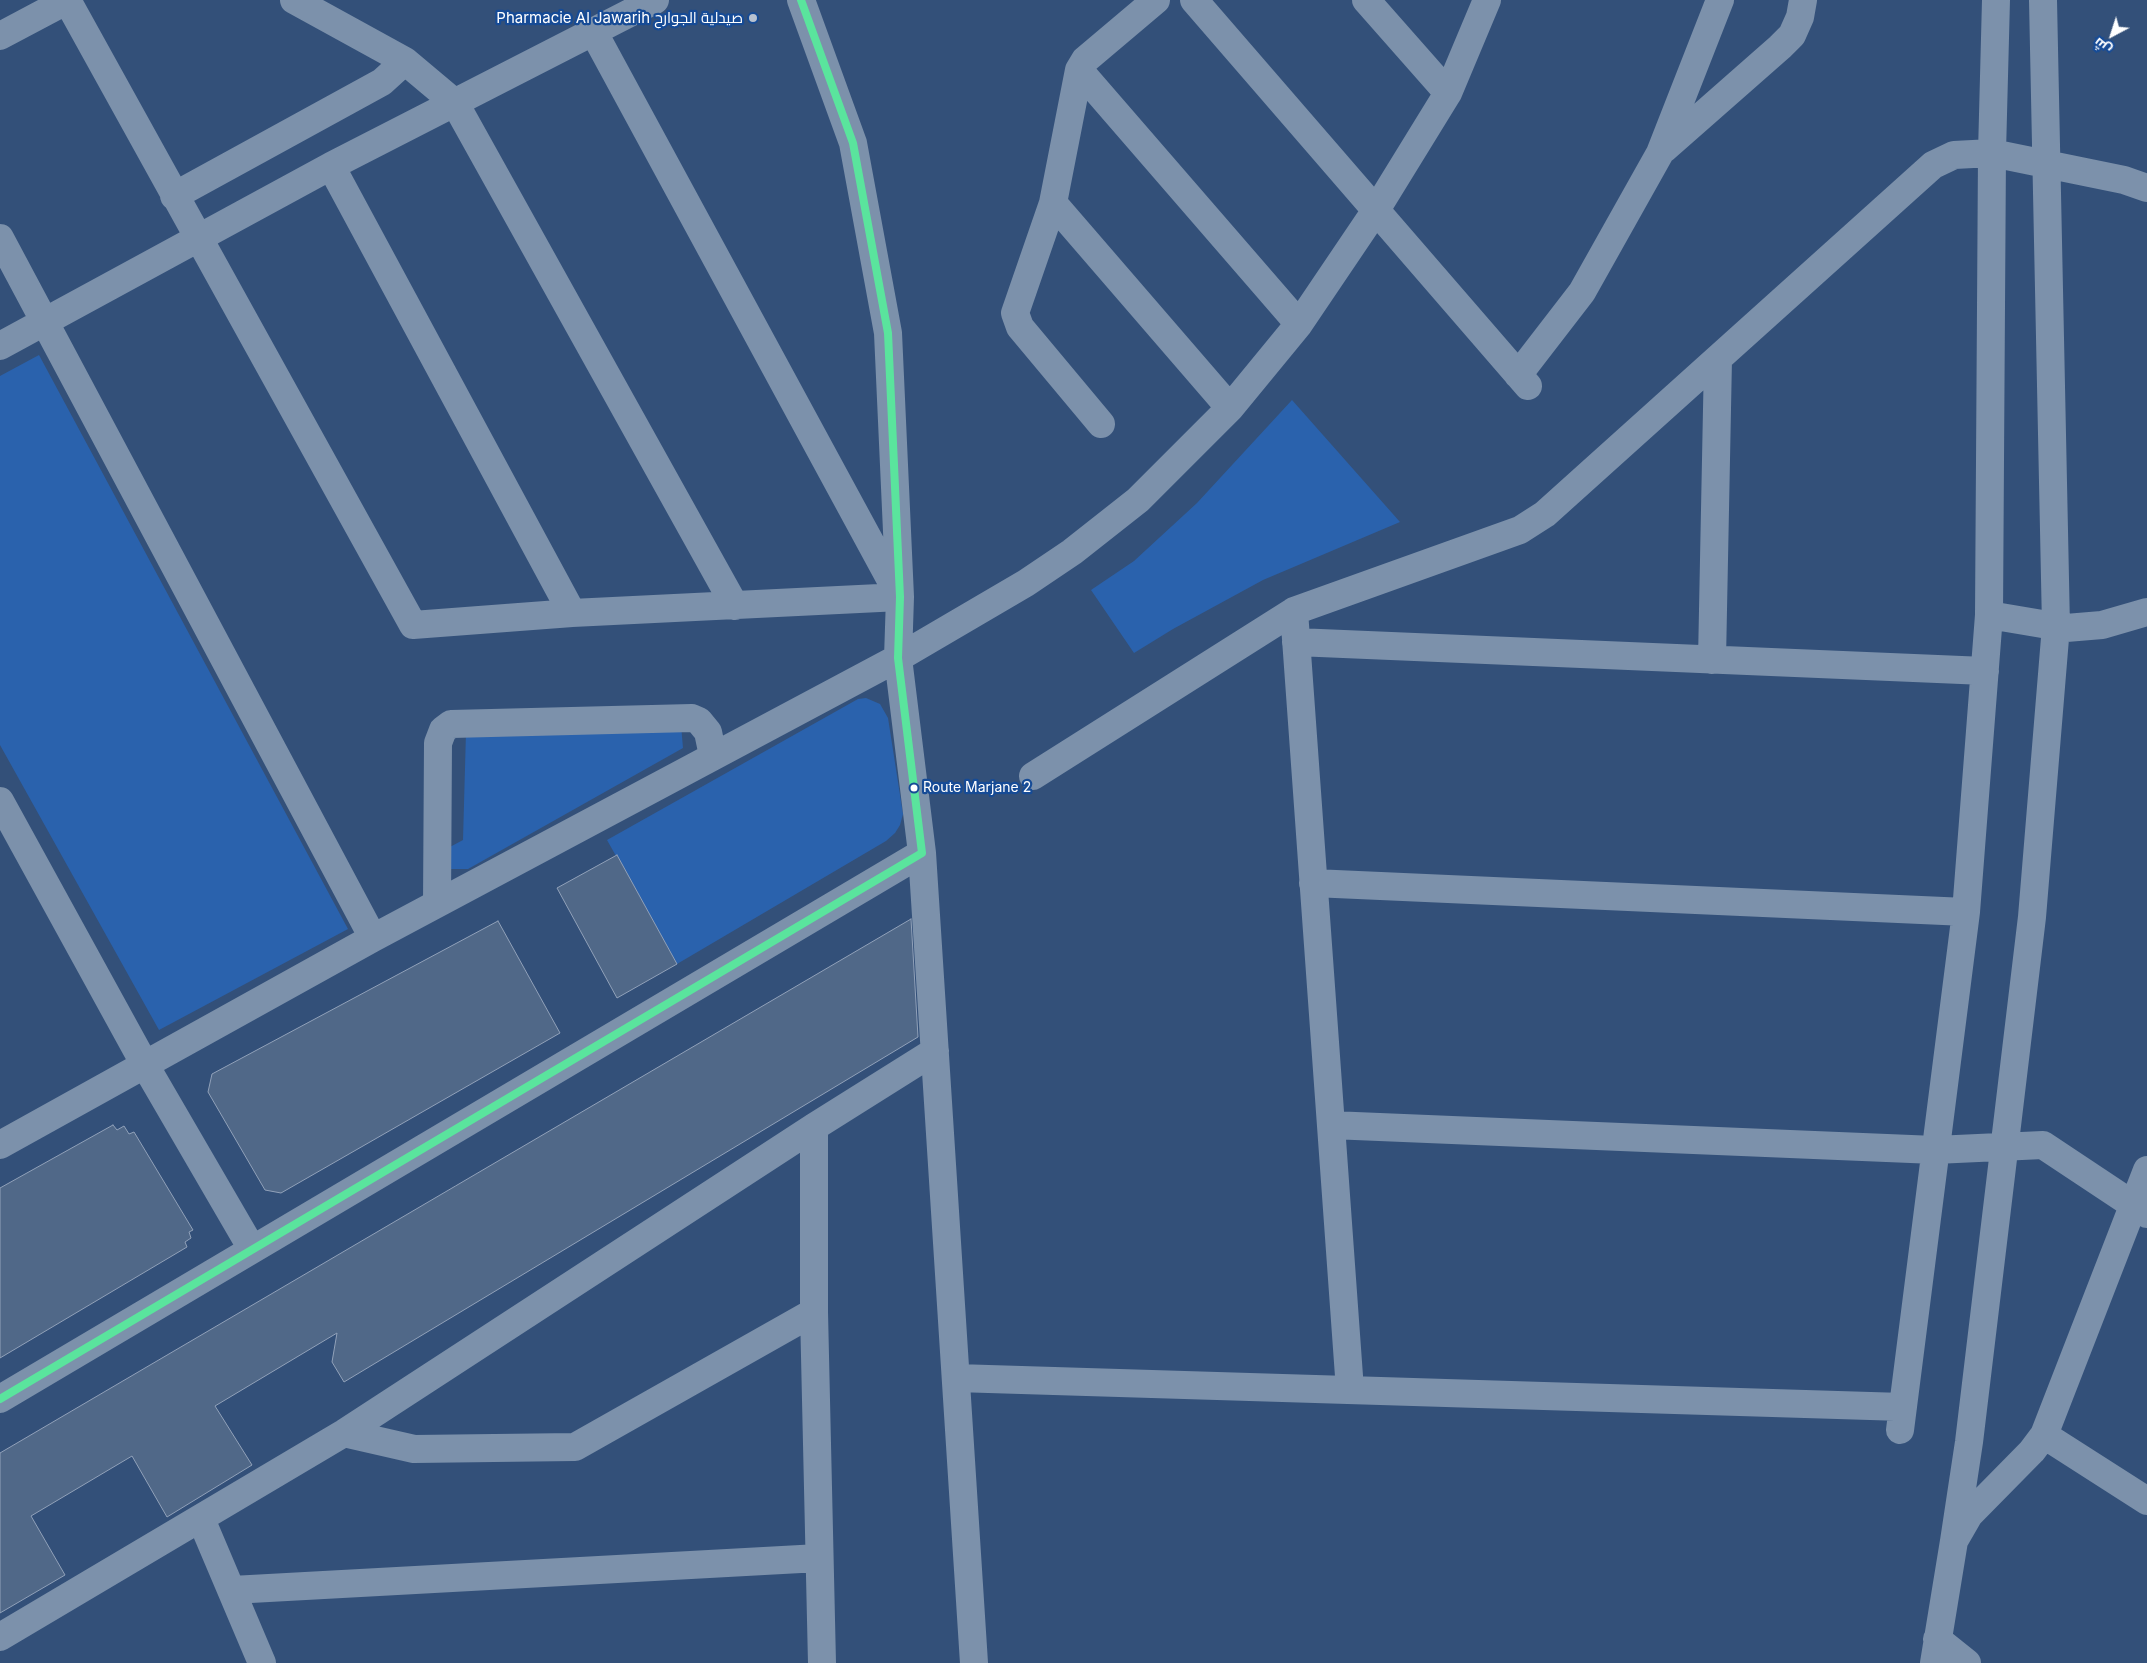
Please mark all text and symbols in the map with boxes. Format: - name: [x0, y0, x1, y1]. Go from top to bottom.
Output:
- place label: Pharmacie Al Jawarih صيدلية الجوارح: [496, 9, 743, 27]
- north arrow: [2087, 10, 2137, 60]
- marker: Pharmacie Al Jawarih صيدلية الجوارح: [747, 12, 759, 24]
- text: ش: [2090, 35, 2114, 59]
- place label: Route Marjane 2: [923, 780, 1031, 796]
- marker: Route Marjane 2: [909, 783, 919, 793]

